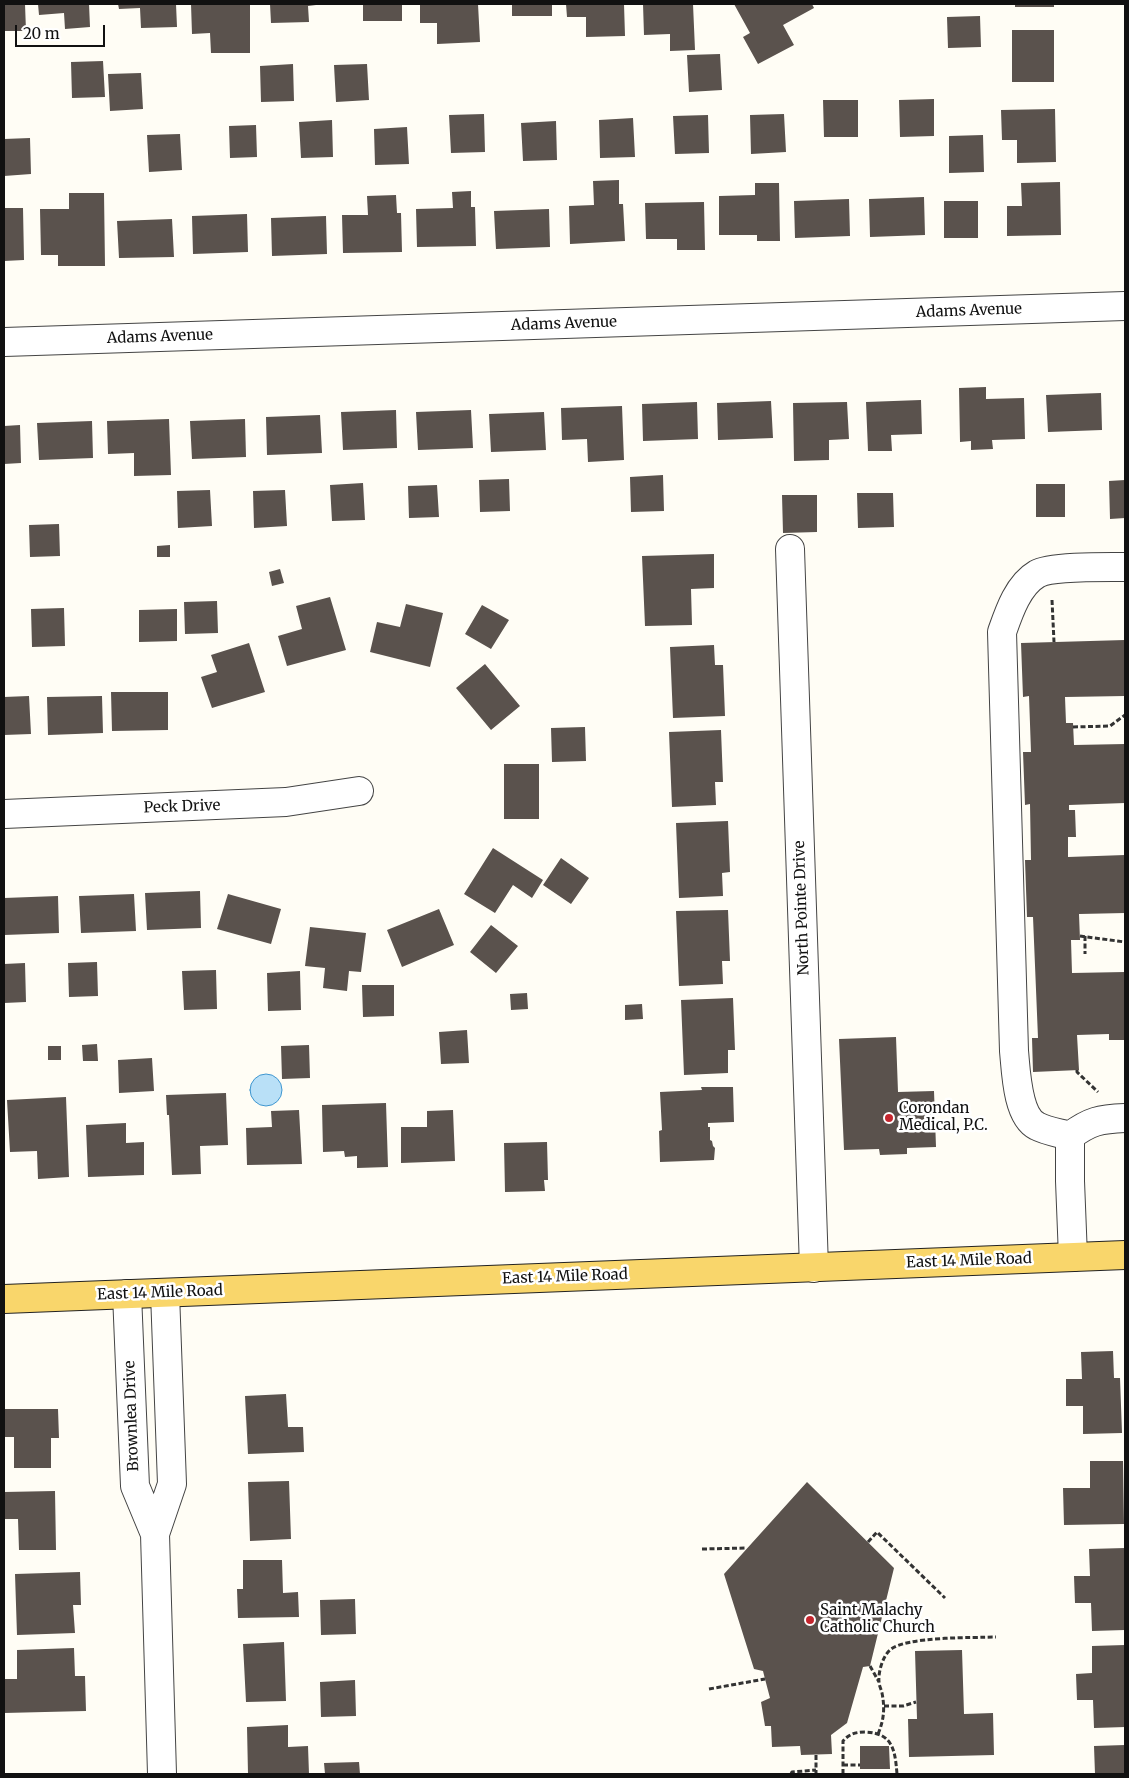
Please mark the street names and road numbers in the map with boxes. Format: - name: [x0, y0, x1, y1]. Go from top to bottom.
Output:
- street label: Adams Avenue: [916, 300, 1022, 322]
- street label: Adams Avenue: [511, 313, 617, 335]
- street label: Adams Avenue: [107, 326, 213, 348]
- street label: Peck Drive: [143, 797, 221, 817]
- street label: North Pointe Drive: [791, 840, 813, 976]
- street label: East 14 Mile Road: [906, 1250, 1032, 1272]
- street label: East 14 Mile Road: [502, 1266, 628, 1288]
- street label: East 14 Mile Road: [97, 1282, 223, 1304]
- street label: Brownlea Drive: [121, 1360, 143, 1472]

